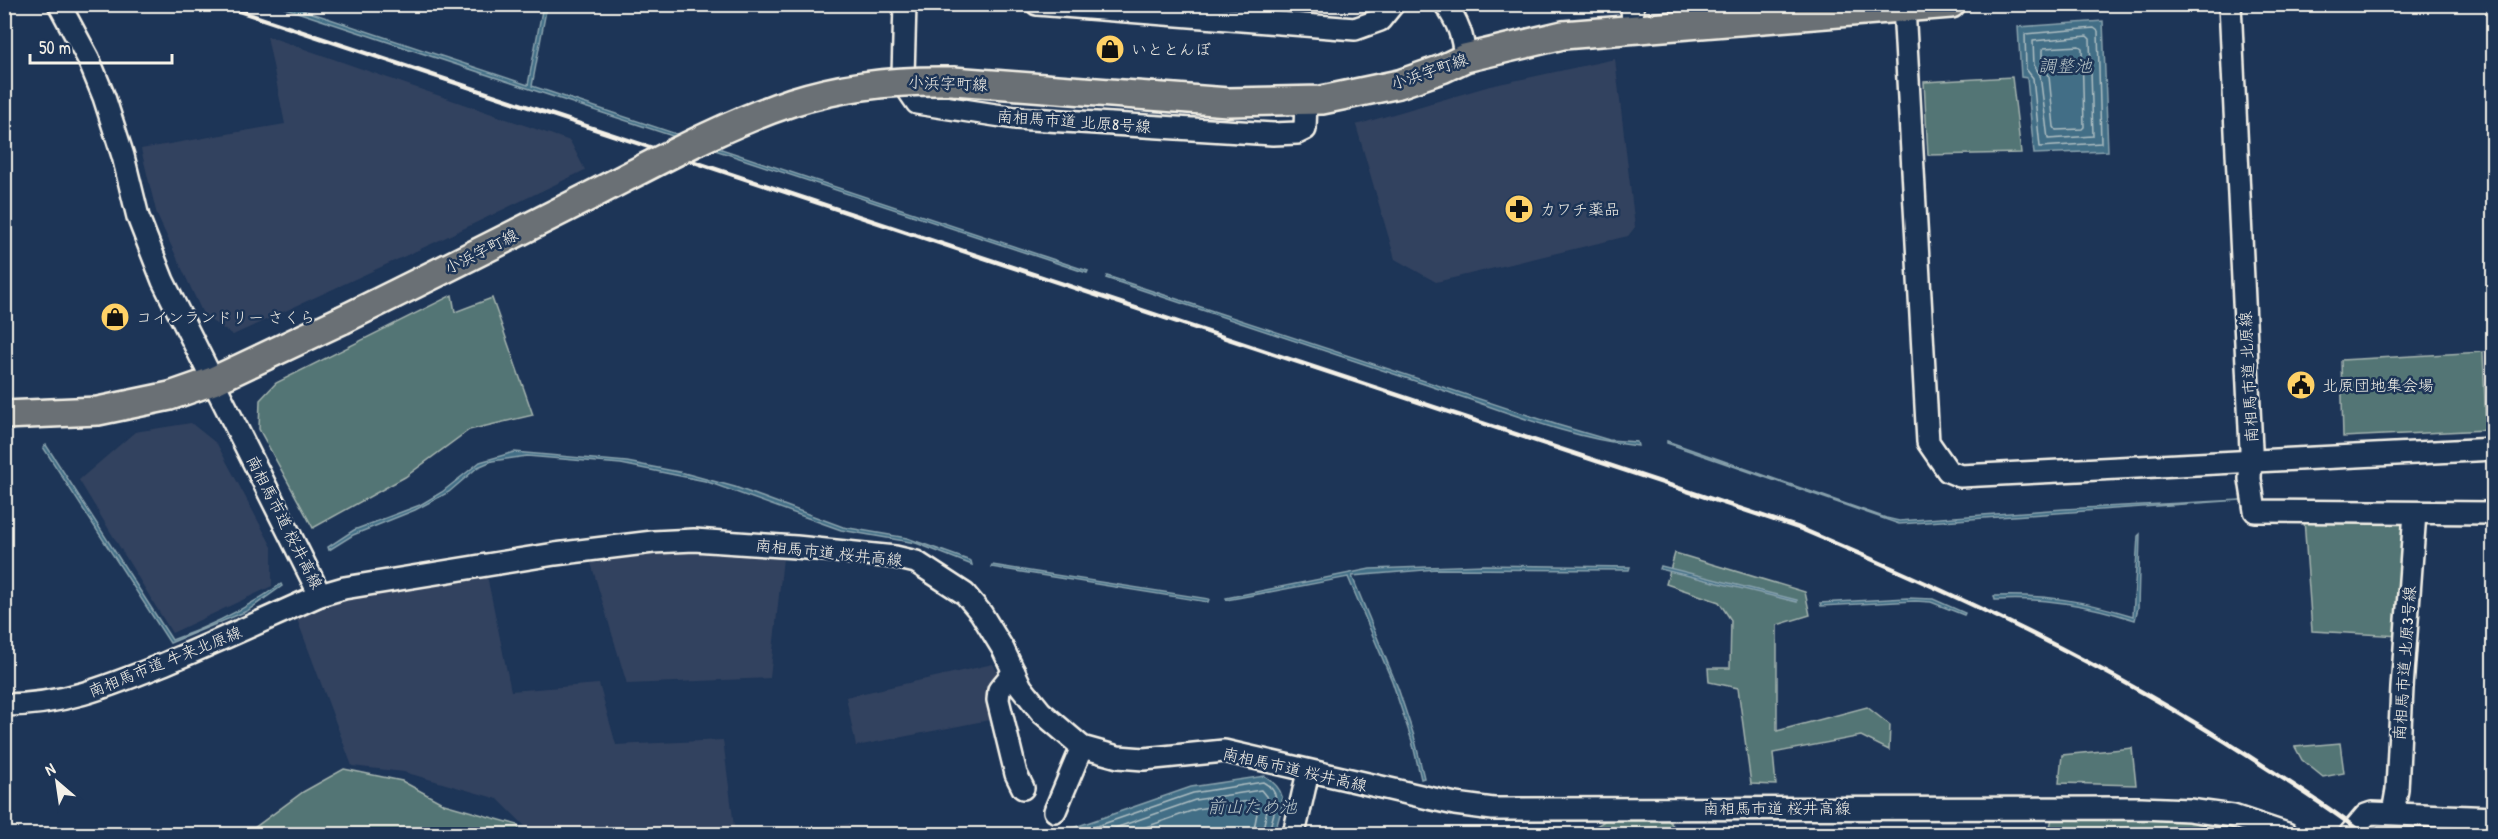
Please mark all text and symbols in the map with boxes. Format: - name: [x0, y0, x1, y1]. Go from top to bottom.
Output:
- scale bar: [30, 27, 172, 65]
- shop icon: いととんぼ: [1094, 33, 1126, 65]
- text: 50 m: [39, 35, 71, 60]
- place label: いととんぼ: [1131, 38, 1211, 60]
- street label: 小浜字町線: [1388, 48, 1470, 94]
- water label: 調整池: [2038, 53, 2093, 78]
- street label: 小浜字町線: [908, 71, 988, 95]
- street label: 南相馬市道 北原8号線: [996, 105, 1152, 137]
- pharmacy icon: カワチ薬品: [1503, 193, 1535, 225]
- place label: カワチ薬品: [1540, 198, 1620, 220]
- street label: 小浜字町線: [440, 223, 522, 279]
- shop icon: コインランドリー さくら: [99, 301, 131, 333]
- place label: コインランドリー さくら: [136, 306, 316, 328]
- street label: 南相馬市道 北原線: [2234, 311, 2262, 443]
- public building icon: 北原団地集会場: [2285, 369, 2317, 401]
- place label: 北原団地集会場: [2322, 374, 2434, 396]
- street label: 南相馬市道 桜井高線: [242, 451, 328, 593]
- street label: 南相馬市道 桜井高線: [754, 533, 904, 571]
- street label: 南相馬市道 北原3号線: [2388, 585, 2420, 741]
- street label: 南相馬市道 牛来北原線: [85, 620, 245, 702]
- street label: 南相馬市道 桜井高線: [1221, 742, 1369, 796]
- north arrow: [27, 752, 87, 812]
- text: N: [41, 757, 59, 781]
- water label: 前山ため池: [1207, 794, 1298, 819]
- street label: 南相馬市道 桜井高線: [1703, 797, 1851, 819]

